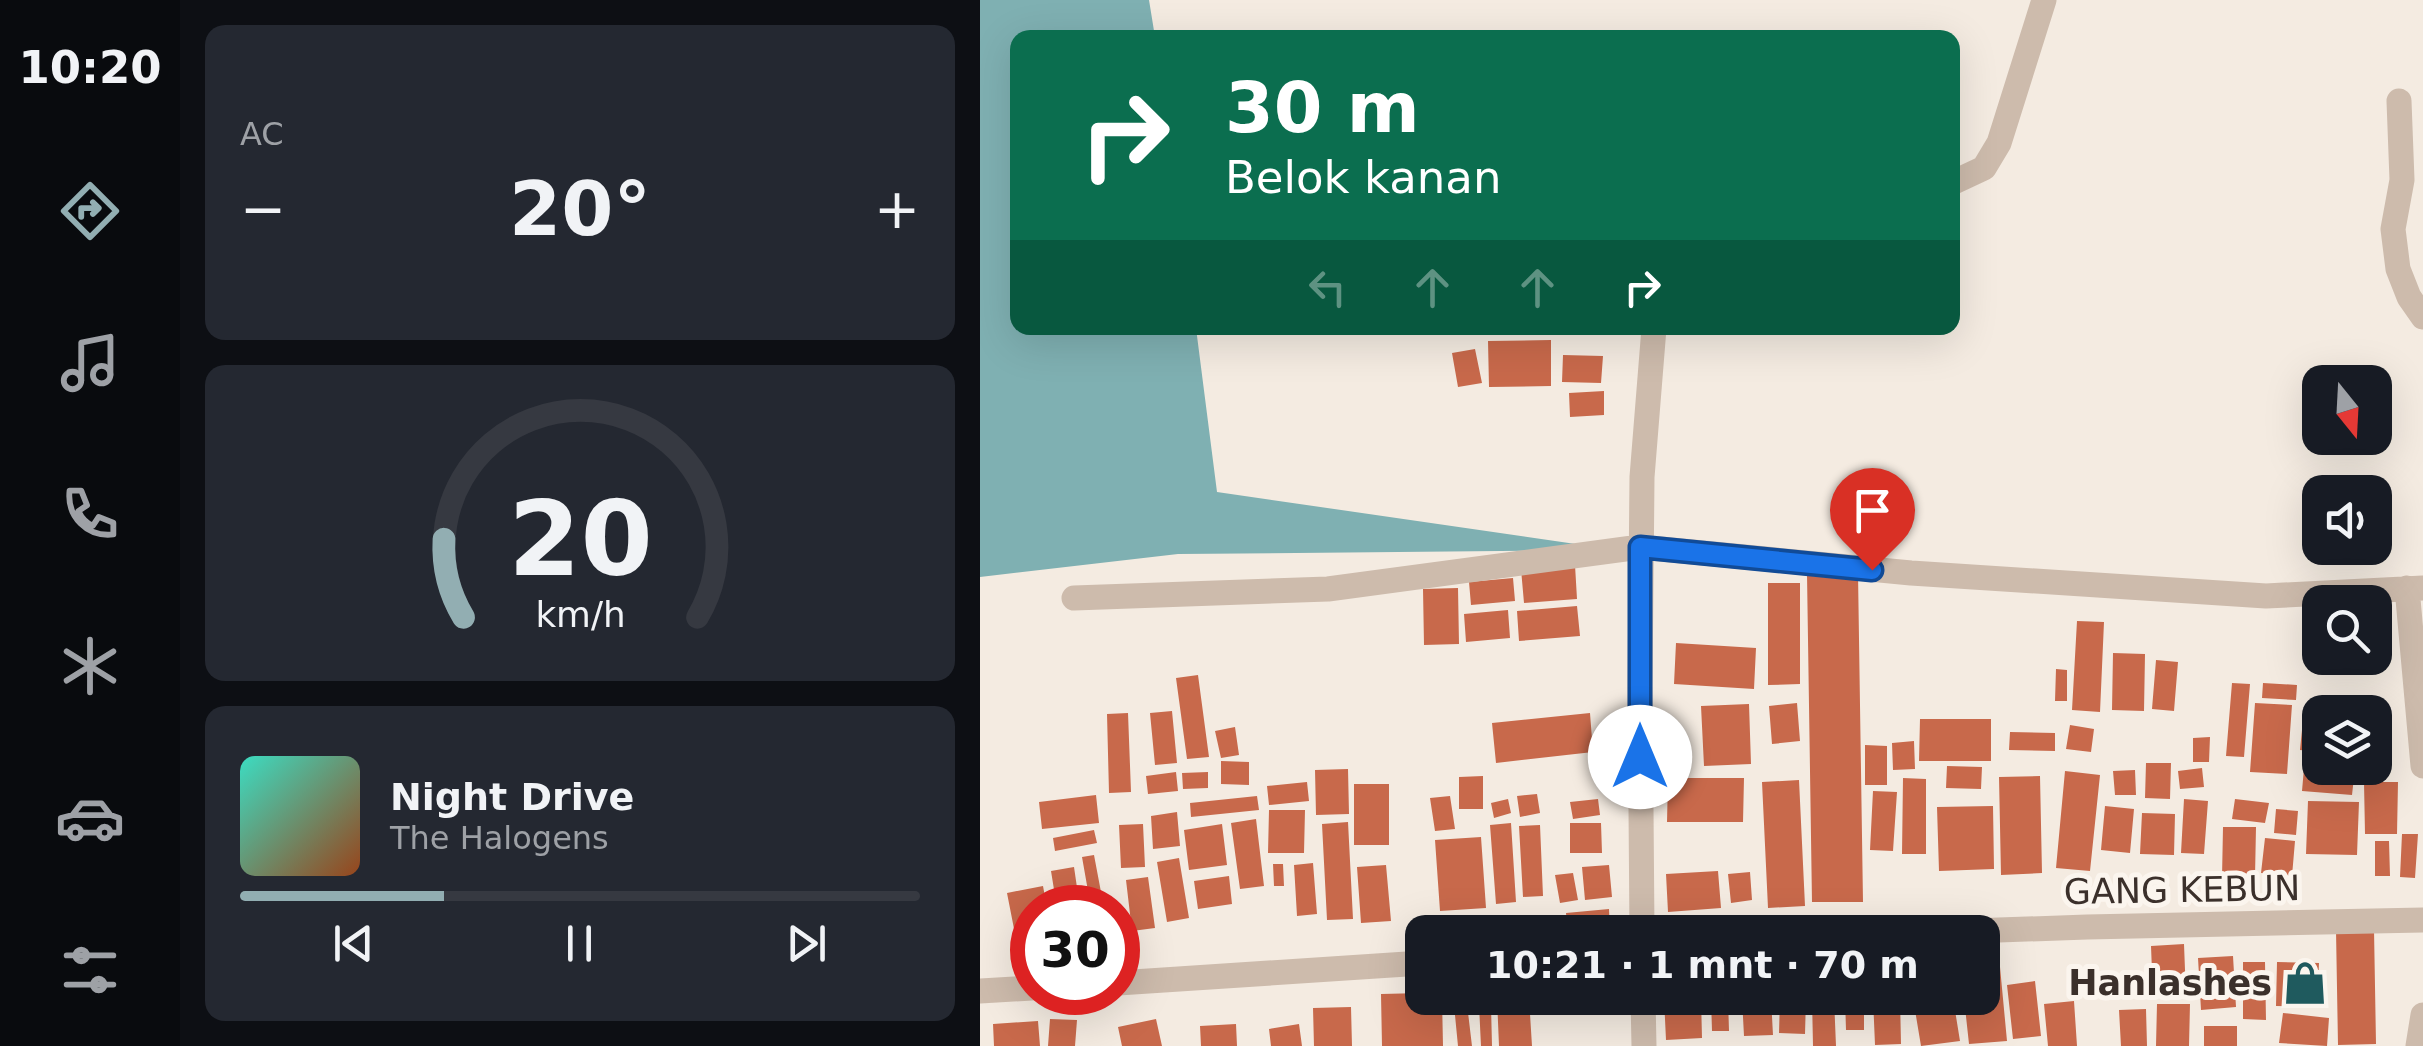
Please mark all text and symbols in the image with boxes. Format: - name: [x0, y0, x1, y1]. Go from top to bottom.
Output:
- text: 10:20: [18, 41, 162, 94]
- text: 30 m: [1225, 67, 1420, 149]
- icon: right: [1060, 70, 1190, 200]
- text: AC: [240, 115, 284, 153]
- text: Belok kanan: [1225, 151, 1501, 204]
- text: 20°: [509, 165, 651, 253]
- icon: directions: [55, 176, 125, 246]
- text: −: [240, 177, 286, 241]
- text: +: [874, 177, 920, 241]
- icon: left: [1300, 260, 1355, 315]
- icon: ahead: [1405, 260, 1460, 315]
- icon: ahead: [1510, 260, 1565, 315]
- icon: right: [1615, 260, 1670, 315]
- icon: music: [55, 328, 125, 398]
- north arrow: [2302, 365, 2392, 455]
- map controls: [2302, 365, 2392, 785]
- pin: [1830, 468, 1915, 571]
- button: sound: [2302, 475, 2392, 565]
- text: 20: [508, 478, 652, 600]
- icon: phone: [55, 479, 125, 549]
- icon: arrive: [1845, 483, 1900, 538]
- button: search: [2302, 585, 2392, 675]
- text: km/h: [535, 594, 625, 635]
- icon: climate: [55, 631, 125, 701]
- button: layers: [2302, 695, 2392, 785]
- position arrow: [1588, 705, 1692, 809]
- text: Night Drive: [390, 775, 634, 819]
- icon: car: [55, 783, 125, 853]
- text: The Halogens: [390, 819, 609, 857]
- street label: GANG KEBUN: [2063, 868, 2301, 912]
- speed limit sign: 30: [1010, 885, 1140, 1015]
- icon: previous: [326, 916, 381, 971]
- icon: pause: [552, 916, 607, 971]
- icon: next: [779, 916, 834, 971]
- icon: filters: [55, 935, 125, 1005]
- text: 10:21 · 1 mnt · 70 m: [1486, 943, 1919, 987]
- shop icon: Hanlashes: [2281, 959, 2329, 1007]
- place label: Hanlashes: [2068, 963, 2272, 1003]

